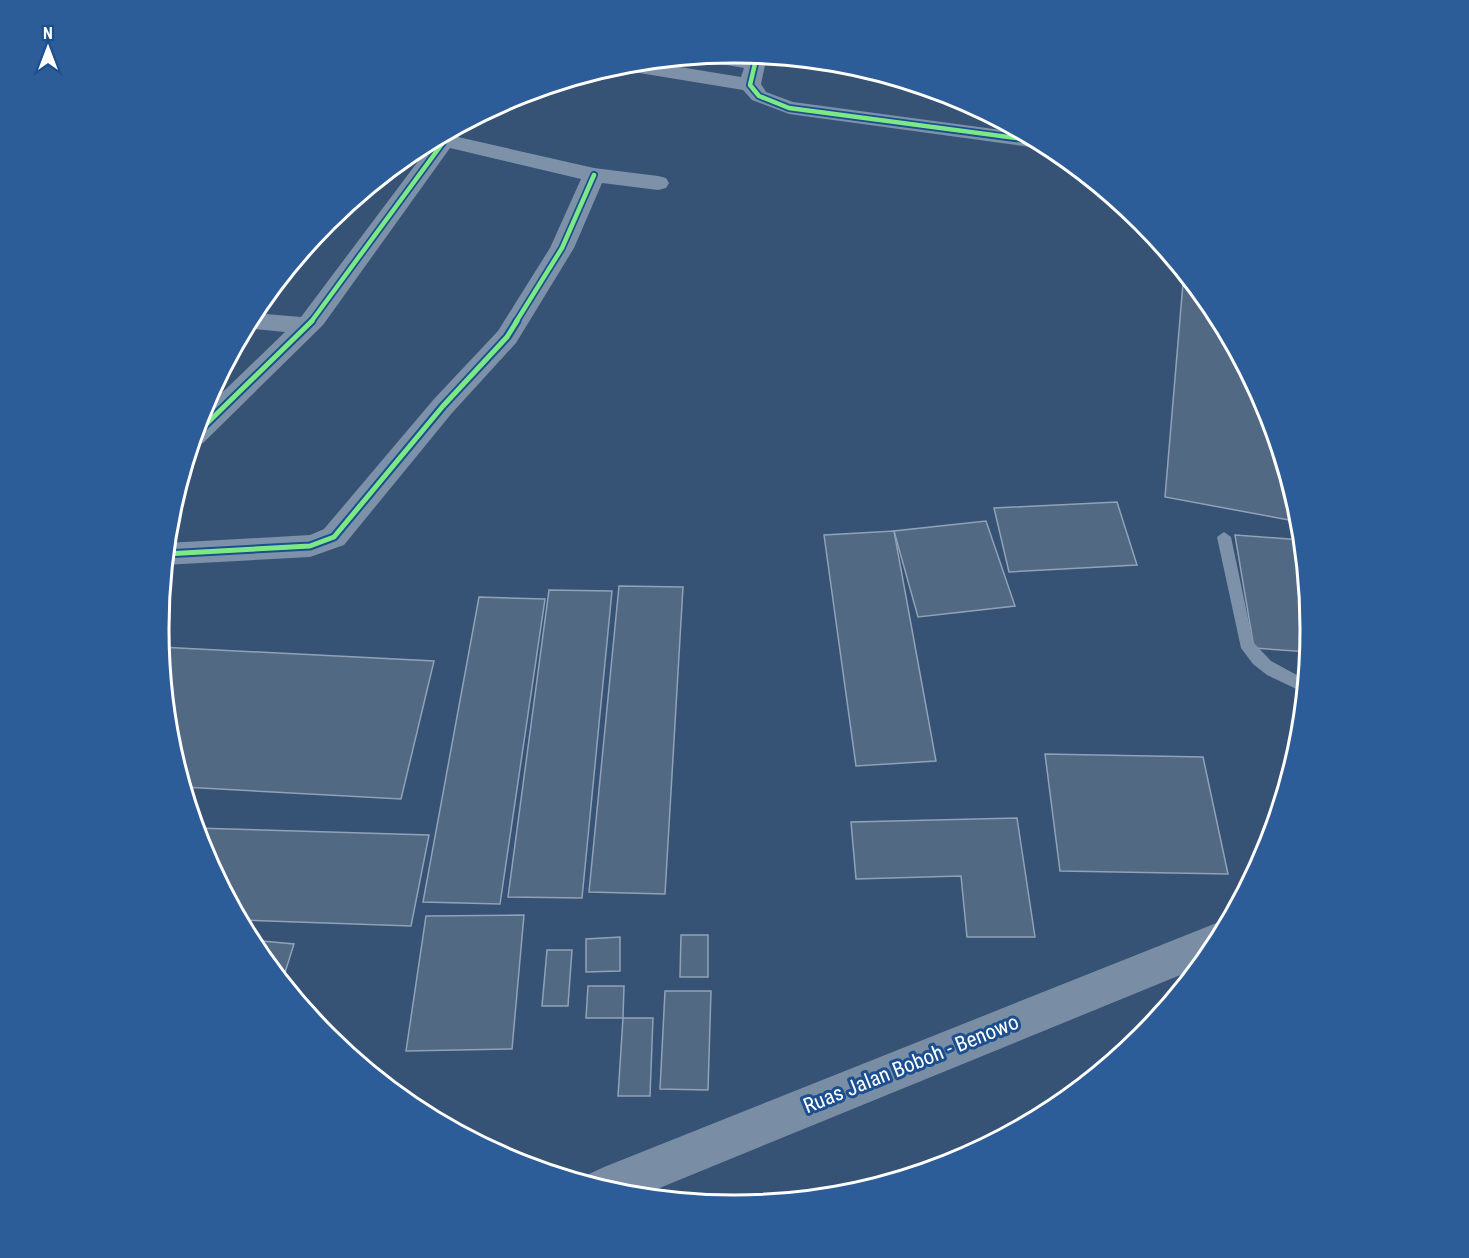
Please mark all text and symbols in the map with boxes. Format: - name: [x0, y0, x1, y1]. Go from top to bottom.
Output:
- north arrow: [18, 18, 78, 78]
- text: N: [43, 24, 53, 43]
- street label: Ruas Jalan Boboh - Benowo: [800, 1010, 1022, 1118]

